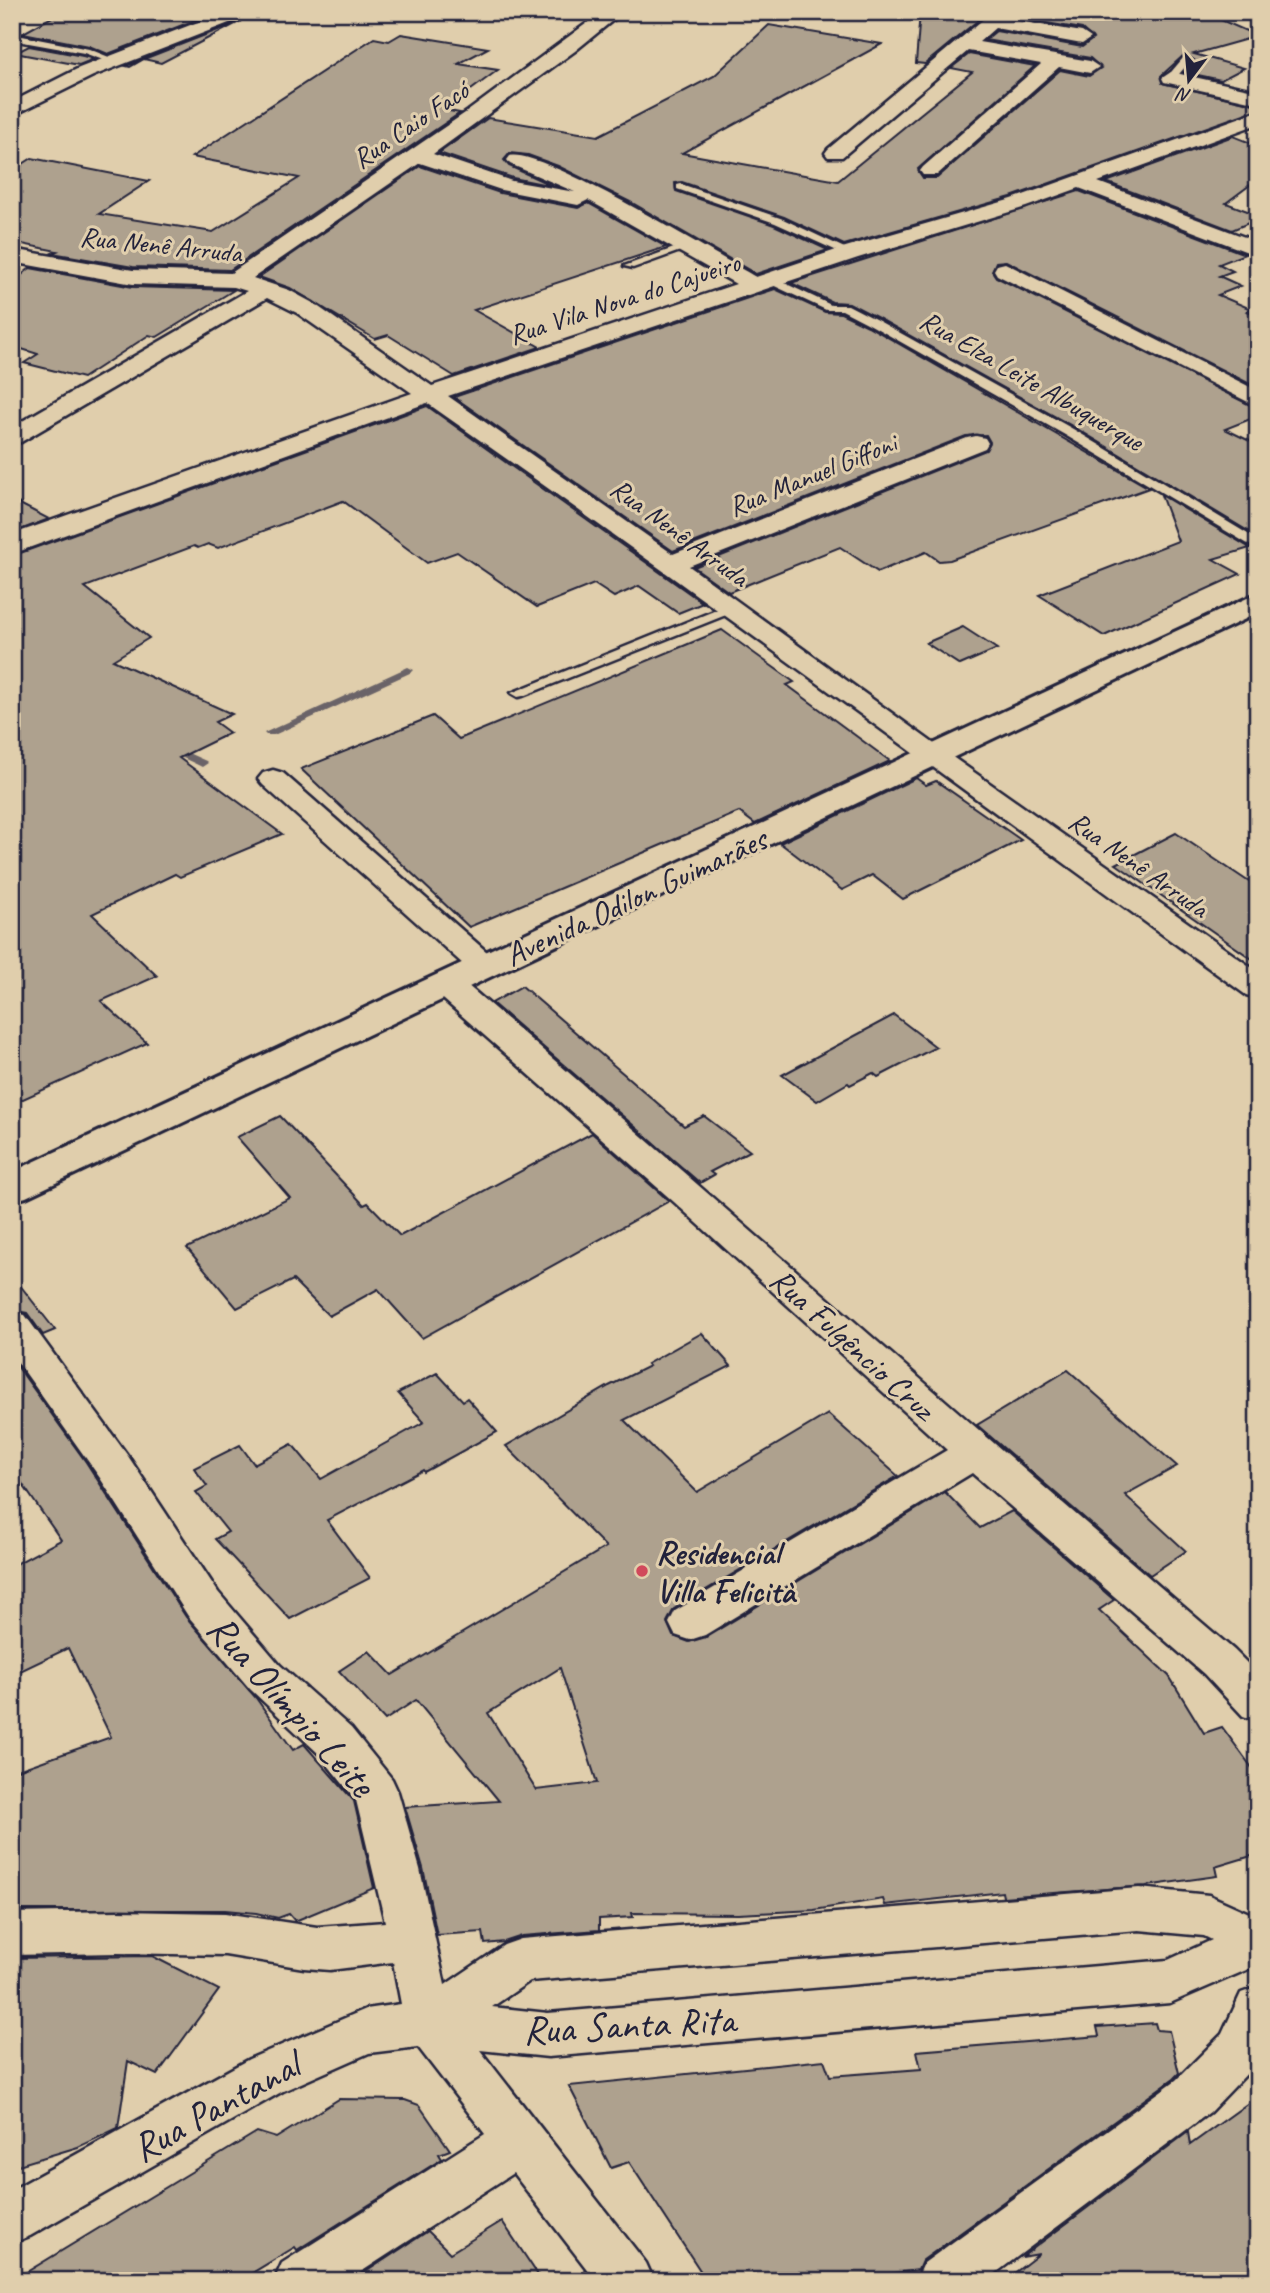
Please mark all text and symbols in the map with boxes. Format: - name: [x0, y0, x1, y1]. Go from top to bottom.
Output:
- north arrow: [1154, 46, 1224, 116]
- street label: Rua Caio Facó: [345, 71, 478, 176]
- text: N: [1173, 81, 1194, 109]
- street label: Rua Nenê Arruda: [78, 219, 245, 271]
- street label: Rua Vila Nova do Cajueiro: [504, 244, 746, 352]
- street label: Rua Elza Leite Albuquerque: [914, 302, 1151, 460]
- street label: Rua Manuel Giffoni: [723, 423, 905, 524]
- street label: Rua Nenê Arruda: [604, 470, 757, 595]
- street label: Rua Nenê Arruda: [1062, 803, 1217, 926]
- street label: Avenida Odilon Guimarães: [498, 817, 775, 976]
- street label: Rua Fulgêncio Cruz: [761, 1259, 946, 1431]
- place label: Residencial Villa Felicità: [656, 1532, 797, 1612]
- marker: Residencial Villa Felicità: [634, 1563, 650, 1579]
- street label: Rua Olímpio Leite: [196, 1604, 388, 1809]
- street label: Rua Santa Rita: [522, 1994, 740, 2056]
- street label: Rua Pantanal: [123, 2037, 314, 2173]

